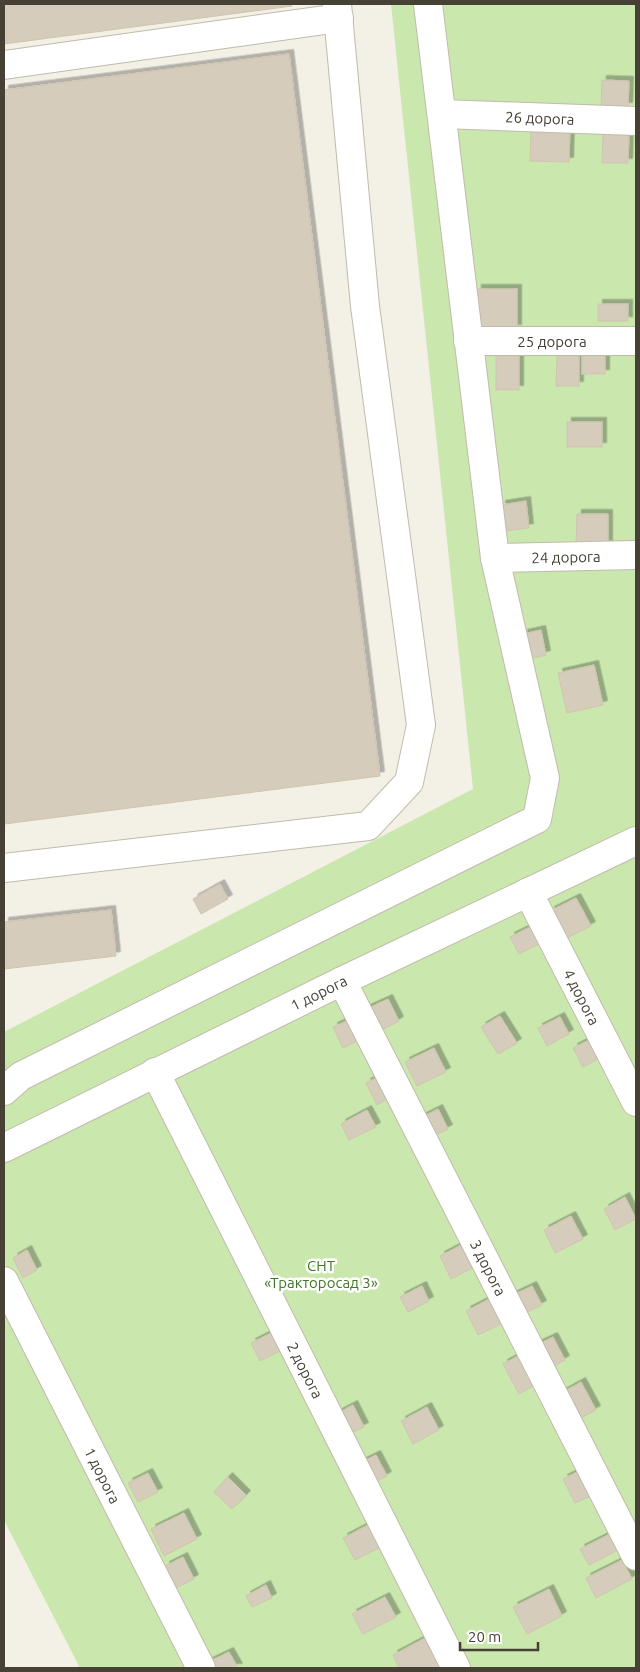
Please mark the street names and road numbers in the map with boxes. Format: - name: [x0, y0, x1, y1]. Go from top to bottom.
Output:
- street label: 26 дорога: [505, 108, 575, 127]
- street label: 25 дорога: [517, 333, 587, 350]
- street label: 24 дорога: [531, 547, 601, 566]
- street label: 4 дорога: [561, 966, 603, 1028]
- street label: 1 дорога: [288, 971, 350, 1014]
- street label: 3 дорога: [467, 1237, 510, 1299]
- street label: 2 дорога: [284, 1339, 327, 1401]
- street label: 1 дорога: [82, 1444, 124, 1506]

